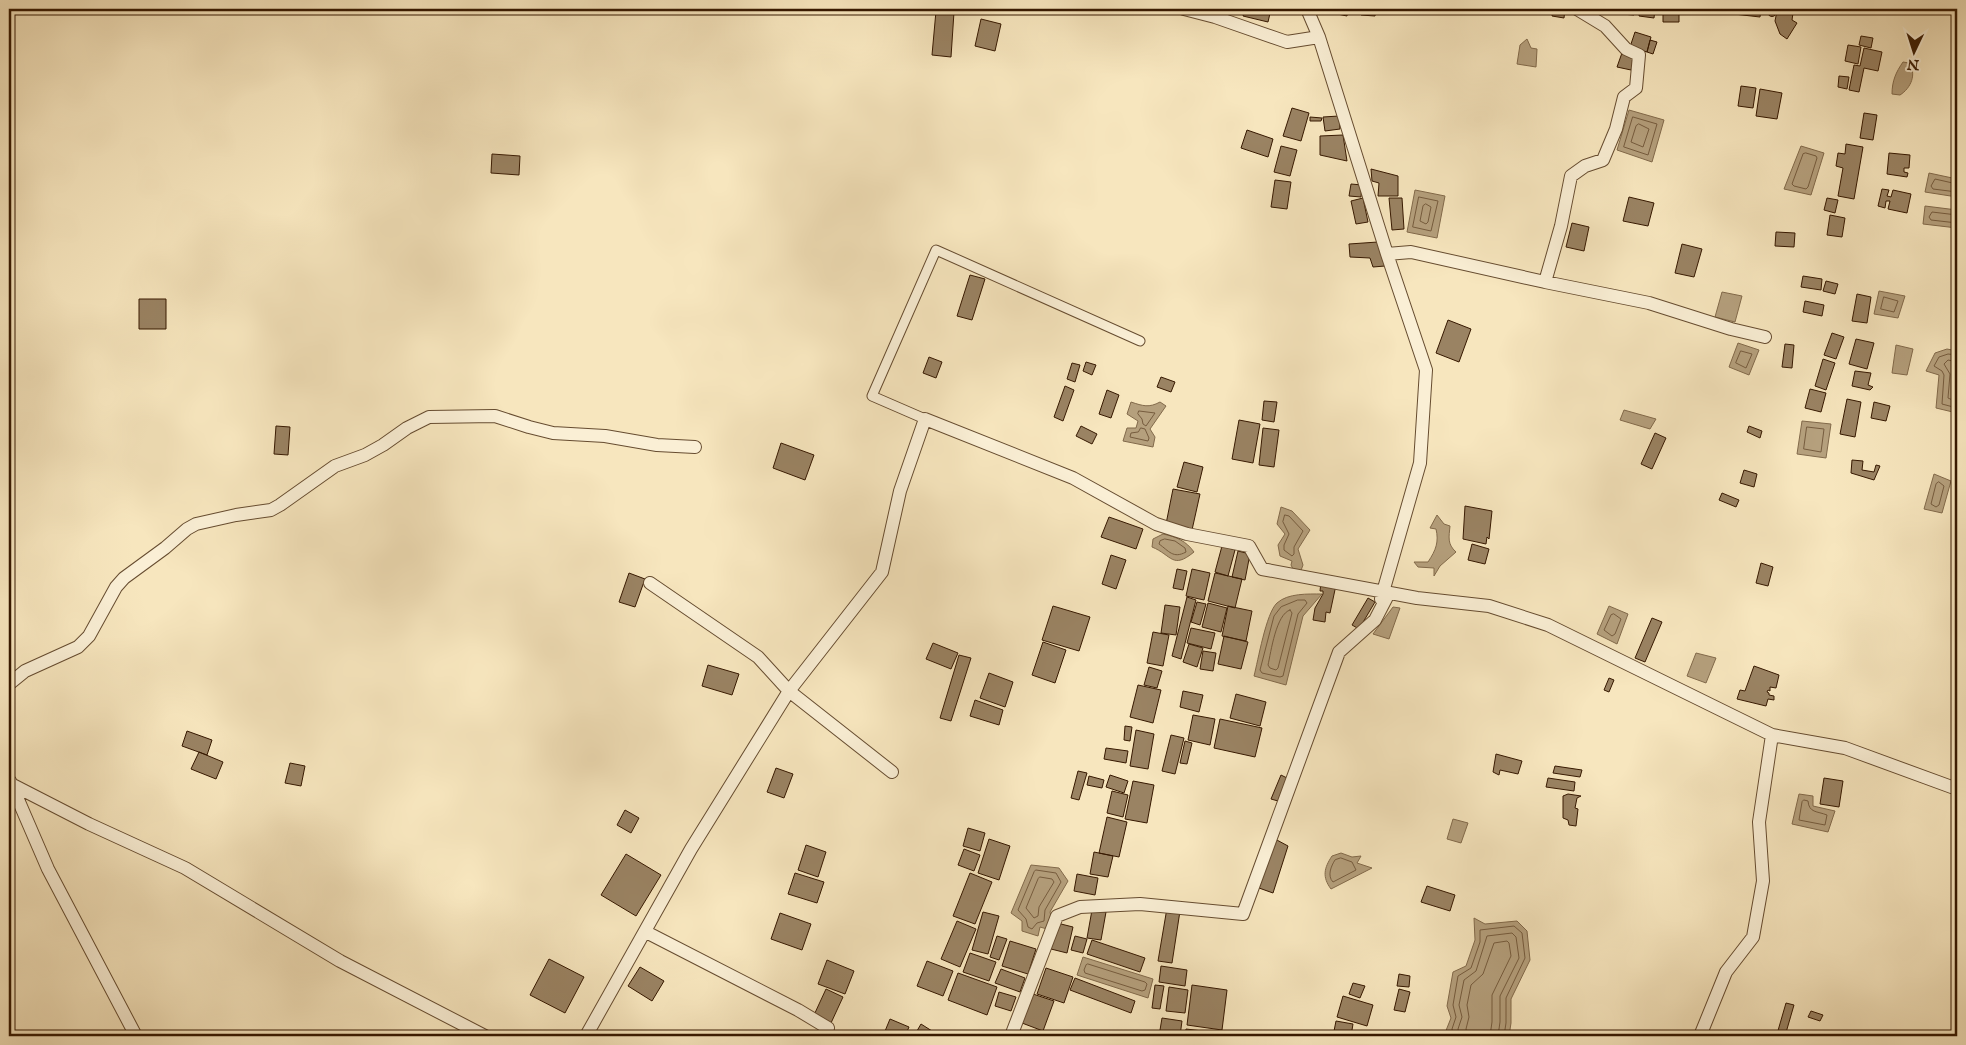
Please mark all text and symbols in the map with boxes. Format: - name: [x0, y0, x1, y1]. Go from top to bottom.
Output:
- north arrow: [1888, 28, 1938, 78]
- text: N: [1906, 55, 1921, 73]

